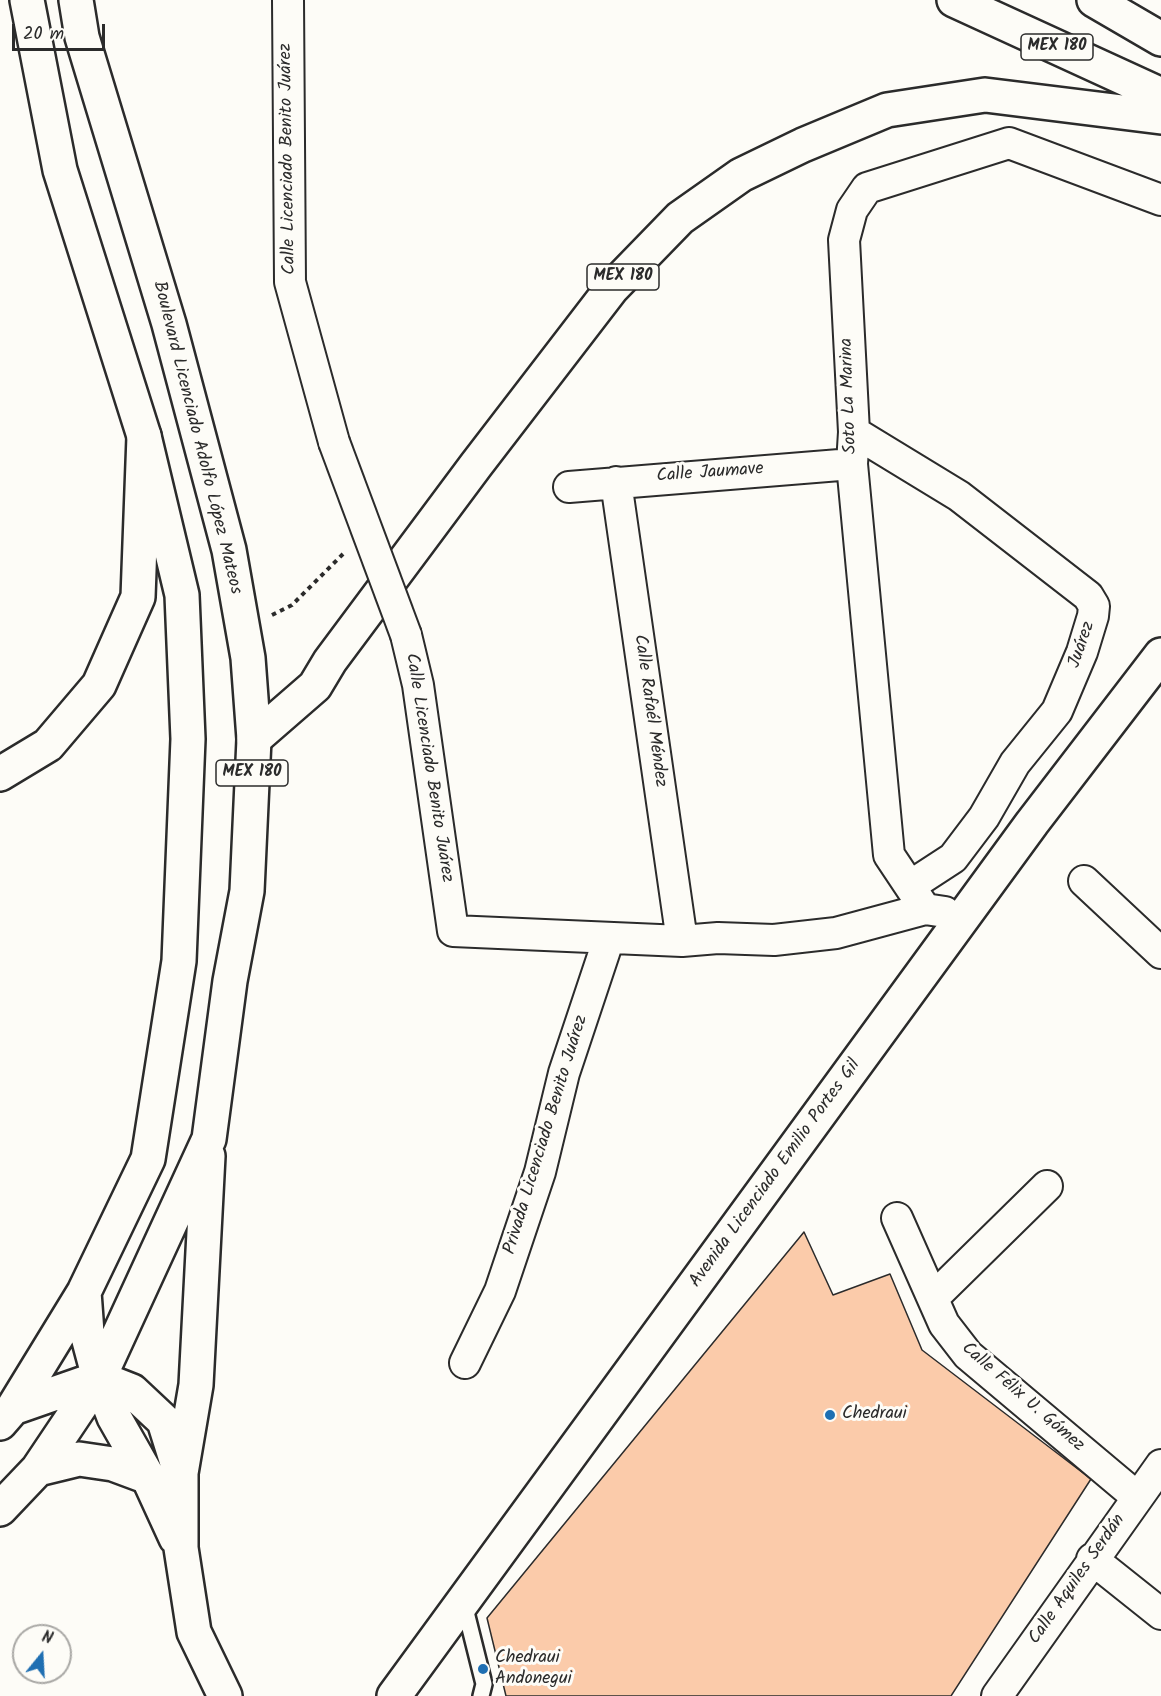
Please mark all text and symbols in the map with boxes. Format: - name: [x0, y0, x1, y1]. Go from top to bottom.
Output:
- scale bar: [15, 12, 108, 50]
- text: 20 m: [23, 20, 64, 49]
- road number: MEX 180: [1021, 34, 1093, 60]
- street label: Calle Licenciado Benito Juárez: [276, 43, 302, 275]
- road number: MEX 180: [587, 264, 659, 290]
- street label: Boulevard Licenciado Adolfo López Mateos: [147, 279, 245, 597]
- street label: Soto La Marina: [837, 337, 863, 455]
- street label: Calle Jaumave: [656, 459, 764, 489]
- street label: Juárez: [1065, 619, 1101, 671]
- street label: Calle Rafaél Méndez: [628, 633, 670, 789]
- street label: Calle Licenciado Benito Juárez: [399, 652, 457, 884]
- road number: MEX 180: [216, 760, 288, 786]
- street label: Privada Licenciado Benito Juárez: [500, 1013, 594, 1257]
- street label: Avenida Licenciado Emilio Portes Gil: [686, 1056, 866, 1292]
- street label: Calle Félix U. Gómez: [956, 1339, 1088, 1457]
- place label: Chedraui: [842, 1404, 907, 1426]
- marker: Chedraui: [823, 1408, 837, 1422]
- street label: Calle Aquiles Serdán: [1025, 1511, 1131, 1649]
- north arrow: [12, 1624, 72, 1684]
- text: N: [38, 1625, 56, 1652]
- place label: Chedraui Andonegui: [495, 1648, 572, 1690]
- marker: Chedraui Andonegui: [476, 1662, 490, 1676]

